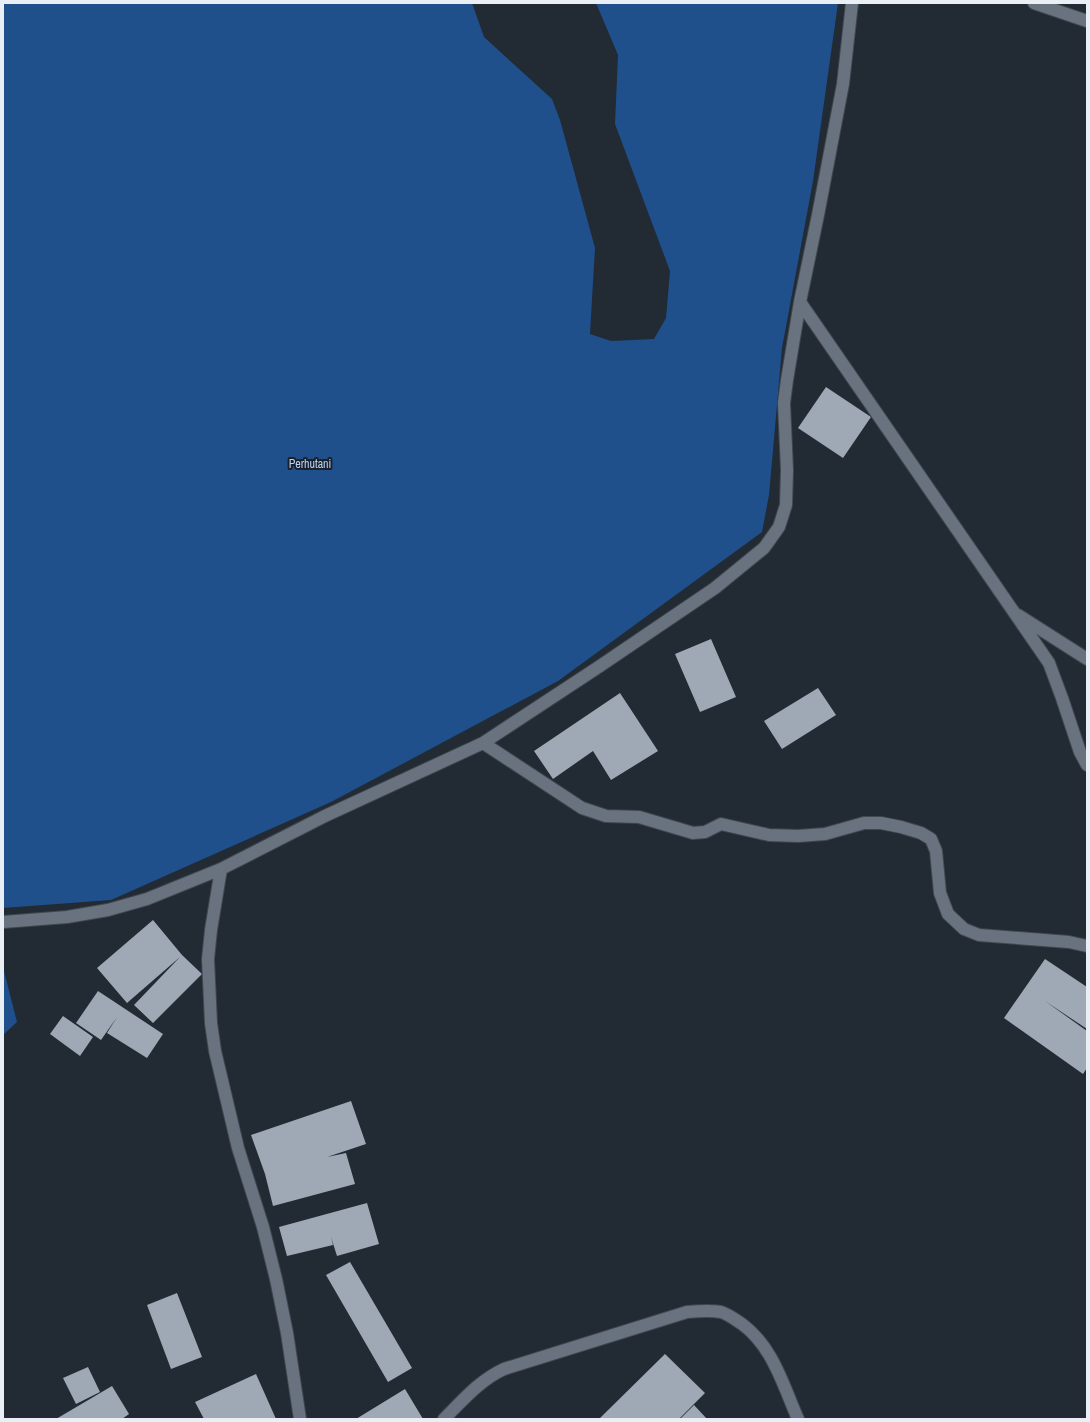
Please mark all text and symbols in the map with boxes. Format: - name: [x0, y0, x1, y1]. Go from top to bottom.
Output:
- park label: Perhutani: [289, 456, 331, 472]

